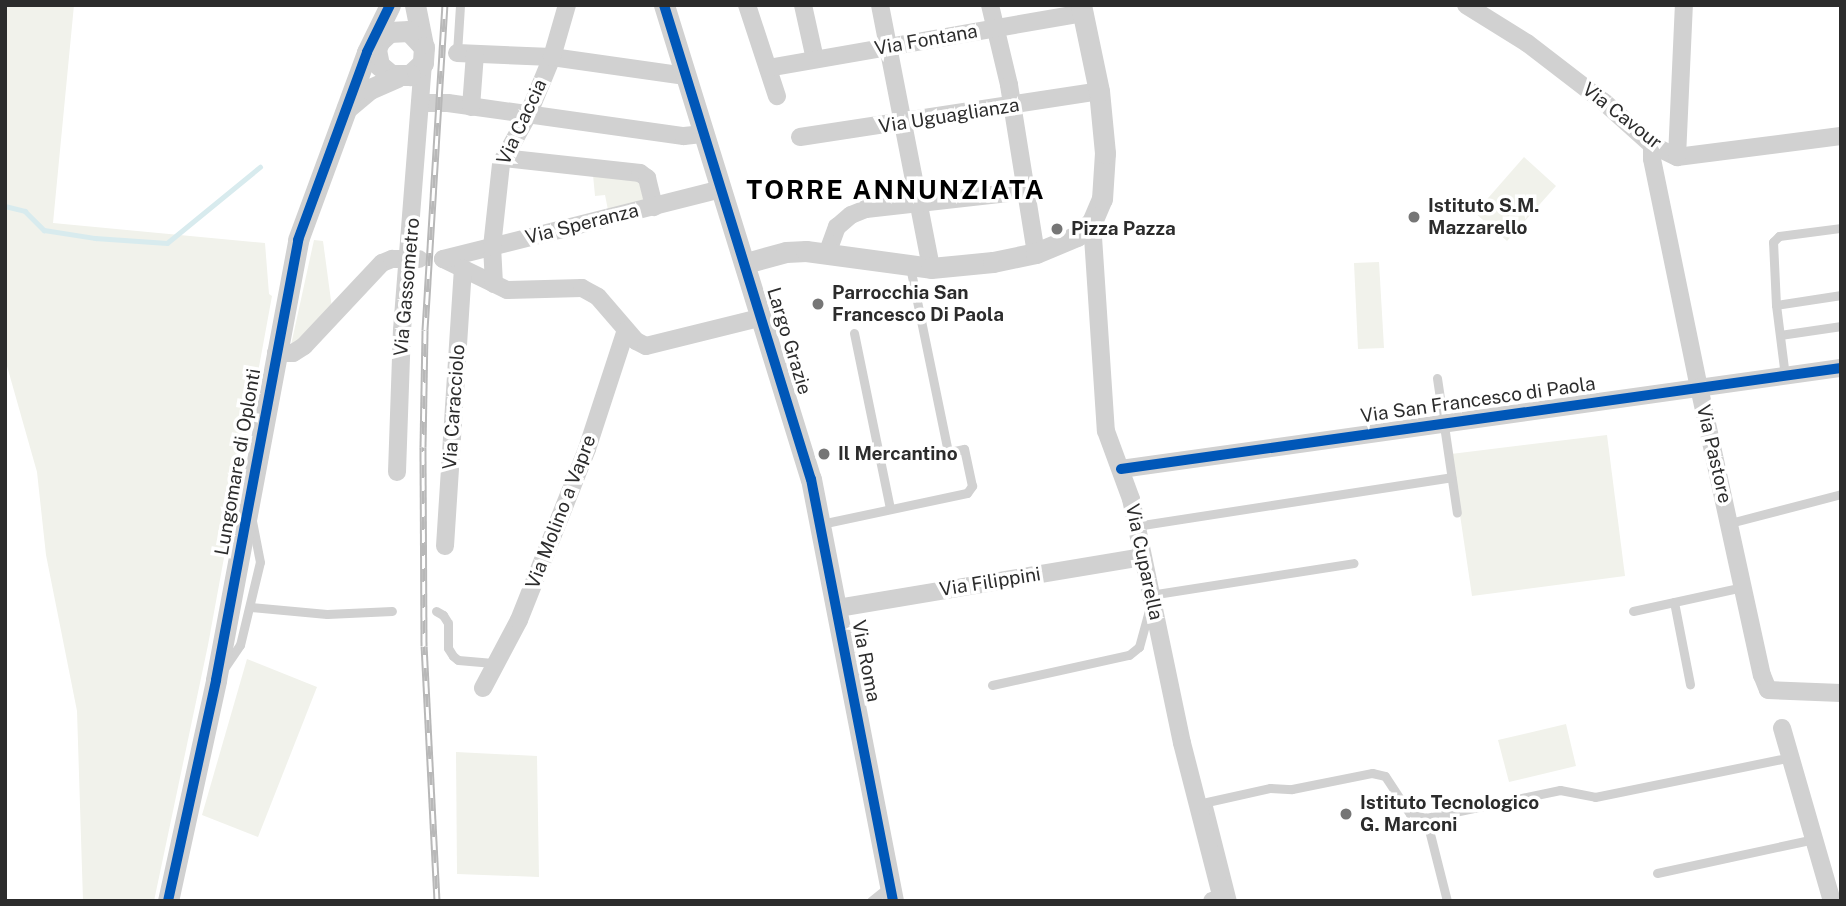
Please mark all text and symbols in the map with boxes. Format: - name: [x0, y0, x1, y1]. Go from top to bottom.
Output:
- street label: Via Fontana: [873, 20, 979, 60]
- street label: Via Caccia: [492, 76, 552, 168]
- street label: Via Cavour: [1578, 78, 1666, 154]
- street label: Via Uguaglianza: [877, 94, 1021, 138]
- district label: TORRE ANNUNZIATA: [748, 174, 1044, 206]
- place label: Istituto S.M. Mazzarello: [1428, 195, 1539, 239]
- street label: Via Speranza: [523, 199, 641, 249]
- marker: Istituto S.M. Mazzarello: [1406, 209, 1422, 225]
- street label: Via Gassometro: [390, 217, 424, 357]
- place label: Pizza Pazza: [1071, 218, 1176, 240]
- marker: Pizza Pazza: [1049, 221, 1065, 237]
- place label: Parrocchia San Francesco Di Paola: [832, 282, 1004, 326]
- street label: Largo Grazie: [762, 284, 816, 398]
- marker: Parrocchia San Francesco Di Paola: [810, 296, 826, 312]
- street label: Via Caracciolo: [438, 344, 470, 470]
- street label: Lungomare di Oplonti: [210, 367, 266, 557]
- street label: Via San Francesco di Paola: [1359, 372, 1597, 428]
- street label: Via Pastore: [1692, 403, 1736, 505]
- street label: Via Molino a Vapre: [521, 431, 601, 593]
- place label: Il Mercantino: [838, 443, 958, 465]
- marker: Il Mercantino: [816, 446, 832, 462]
- street label: Via Cuparella: [1121, 502, 1167, 622]
- street label: Via Filippini: [938, 563, 1042, 601]
- street label: Via Roma: [847, 618, 885, 704]
- place label: Istituto Tecnologico G. Marconi: [1360, 792, 1539, 836]
- marker: Istituto Tecnologico G. Marconi: [1338, 806, 1354, 822]

